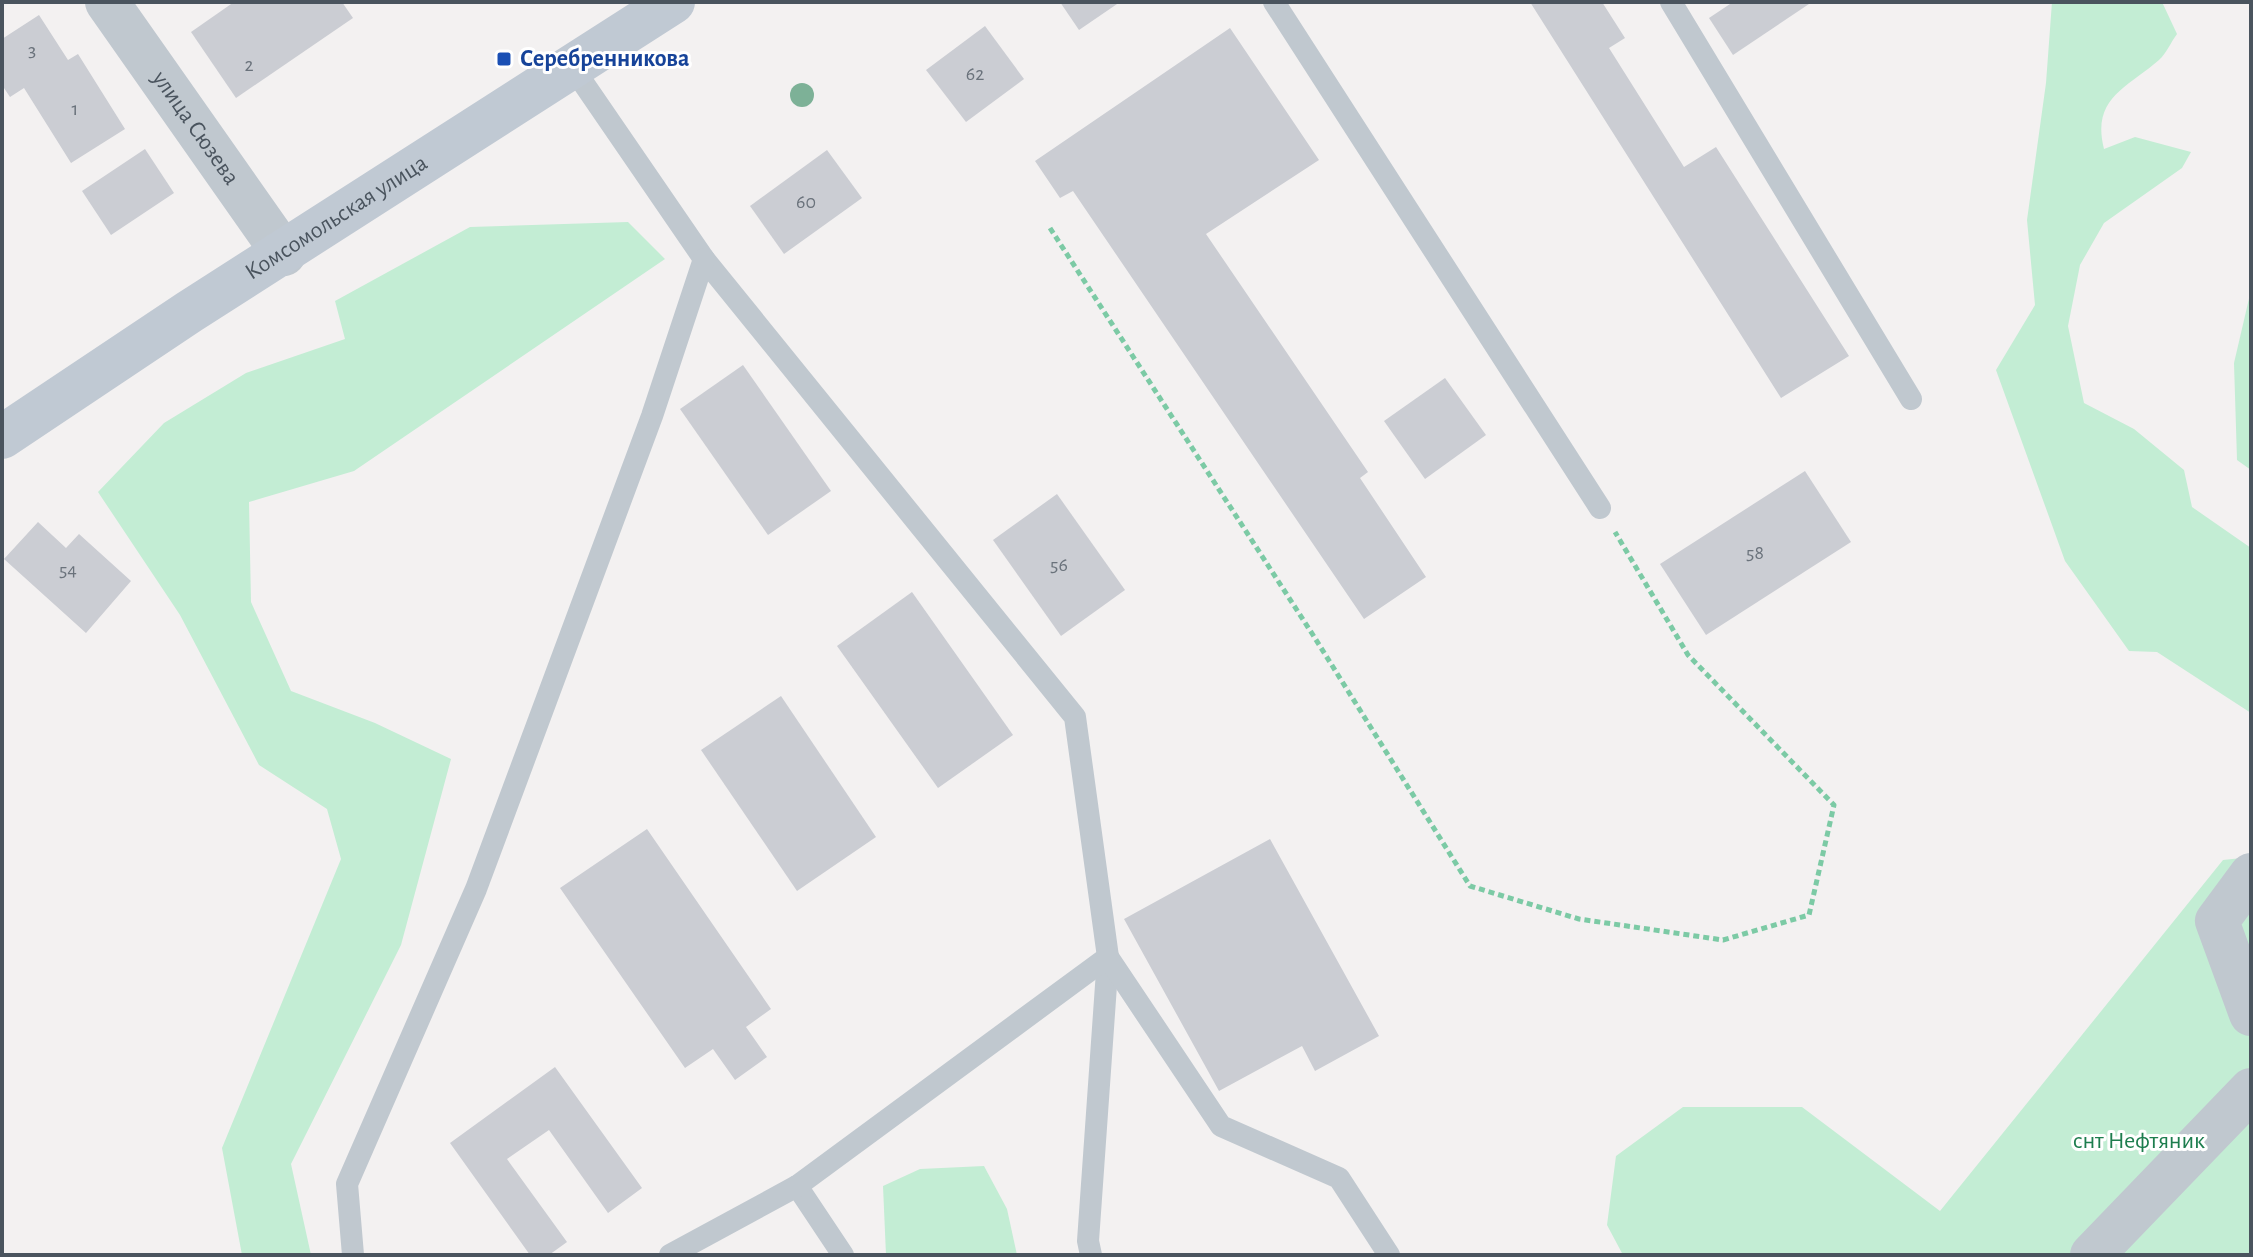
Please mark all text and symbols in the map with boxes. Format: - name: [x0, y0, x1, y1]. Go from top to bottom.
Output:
- house number: 3: [28, 40, 36, 60]
- place label: Серебренникова: [520, 47, 689, 71]
- marker: Серебренникова: [495, 50, 513, 68]
- house number: 2: [244, 55, 254, 75]
- house number: 62: [966, 64, 984, 84]
- street label: улица Сюзева: [147, 66, 244, 189]
- house number: 1: [72, 99, 78, 119]
- street label: Комсомольская улица: [241, 151, 432, 285]
- house number: 60: [796, 192, 816, 212]
- house number: 58: [1746, 543, 1764, 563]
- house number: 56: [1050, 555, 1068, 575]
- house number: 54: [59, 560, 77, 580]
- park label: снт Нефтяник: [2073, 1129, 2205, 1153]

